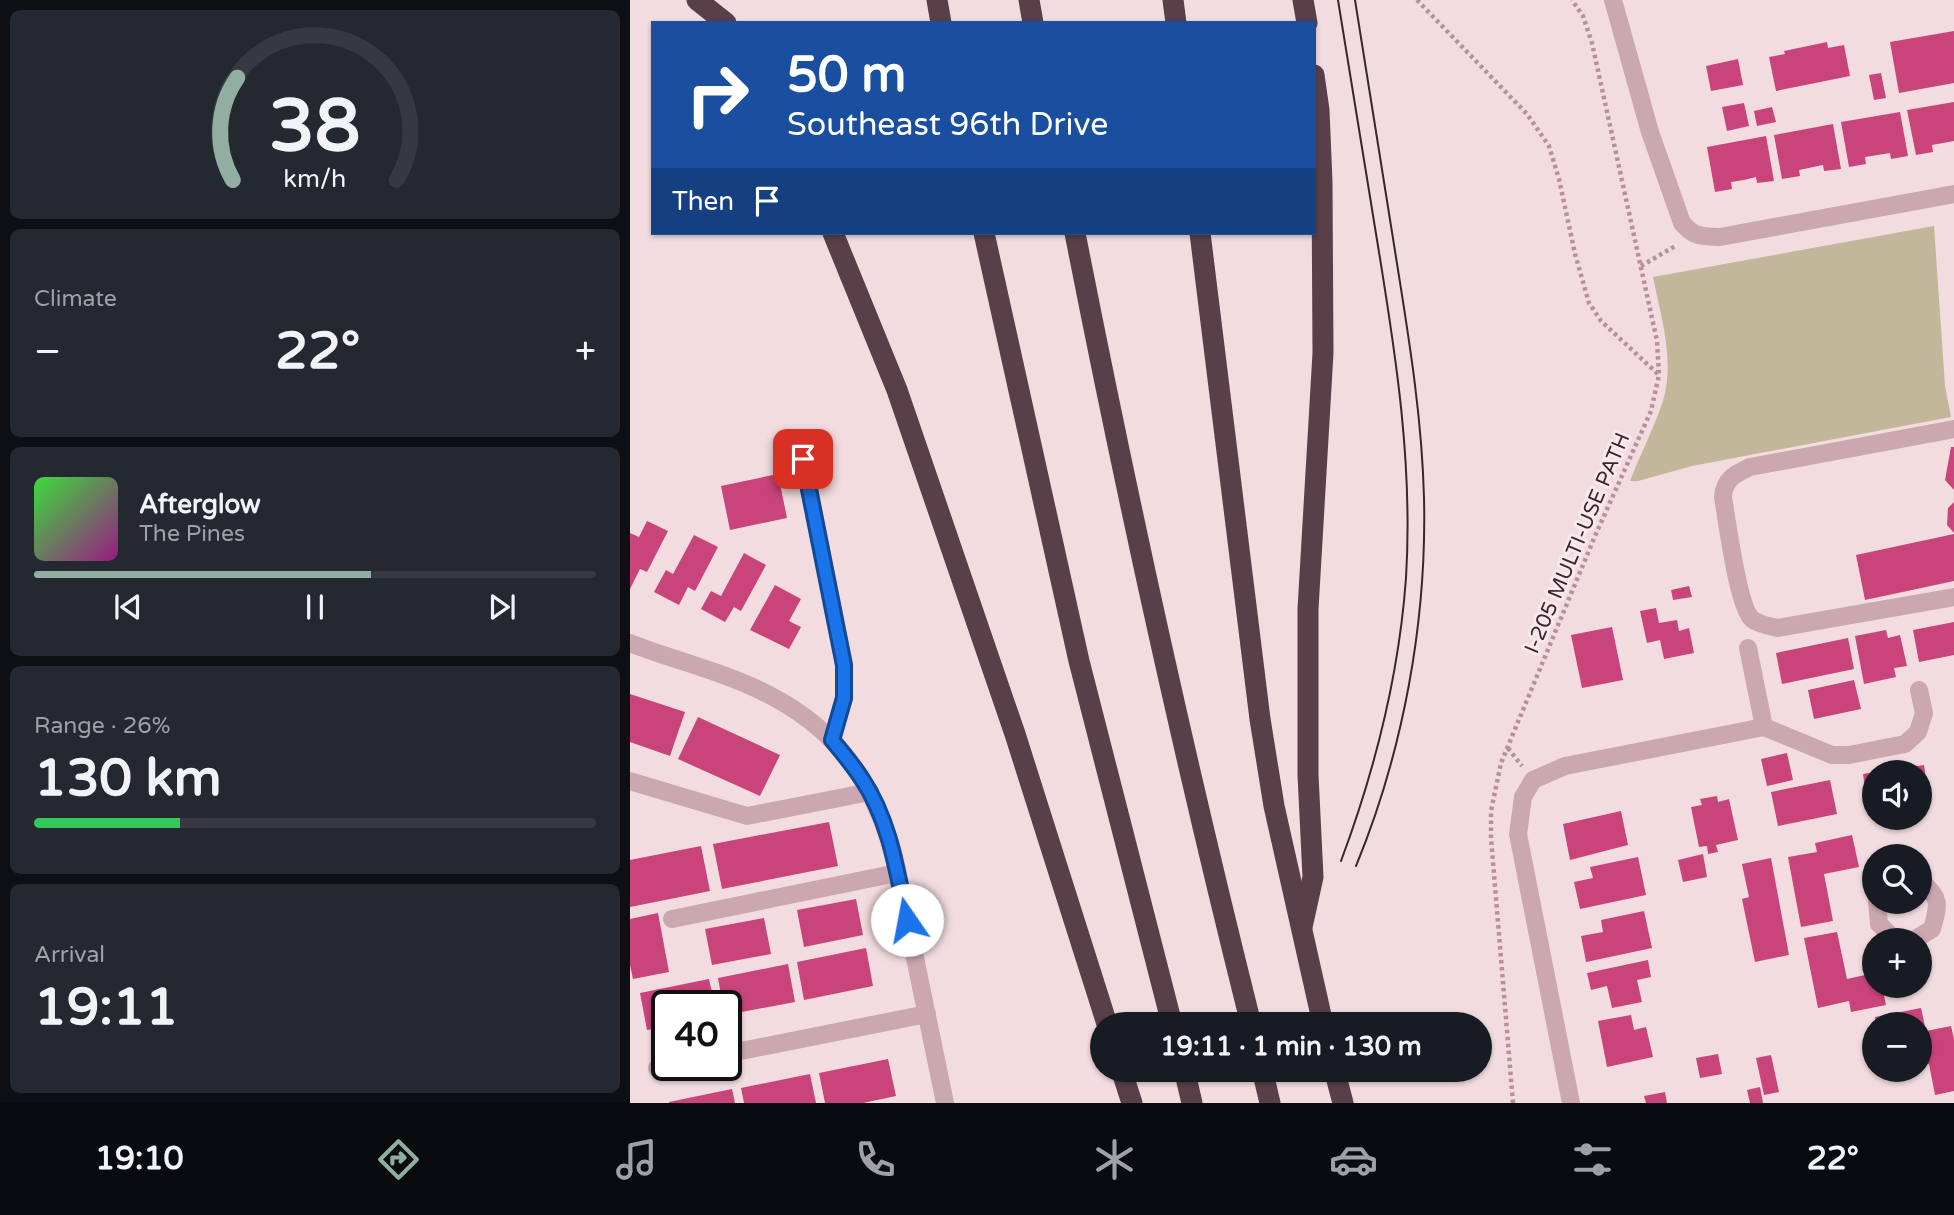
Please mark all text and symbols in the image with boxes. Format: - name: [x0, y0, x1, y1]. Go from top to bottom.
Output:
- text: 50 m: [787, 46, 906, 105]
- icon: right: [672, 49, 763, 140]
- text: 38: [269, 84, 361, 172]
- text: Southeast 96th Drive: [787, 106, 1108, 144]
- text: km/h: [284, 164, 346, 194]
- icon: arrive: [748, 182, 786, 220]
- text: Then: [672, 186, 734, 217]
- text: Climate: [34, 285, 117, 313]
- text: 22°: [275, 320, 360, 383]
- text: −: [34, 329, 61, 375]
- text: +: [575, 329, 596, 375]
- pin: [773, 429, 833, 489]
- street label: I-205 MULTI-USE PATH: [1520, 429, 1635, 657]
- icon: arrive: [784, 440, 822, 478]
- text: Afterglow: [139, 489, 261, 520]
- text: The Pines: [139, 520, 245, 548]
- icon: previous: [109, 588, 147, 626]
- icon: pause: [296, 588, 334, 626]
- icon: next: [483, 588, 521, 626]
- text: Range · 26%: [34, 712, 170, 740]
- text: 130 km: [34, 747, 222, 810]
- map controls: [1862, 760, 1932, 1082]
- button: sound: [1862, 760, 1932, 830]
- button: search: [1862, 844, 1932, 914]
- position arrow: [870, 883, 944, 957]
- button: +: [1862, 928, 1932, 998]
- text: Arrival: [34, 941, 105, 969]
- text: 19:11: [34, 976, 178, 1039]
- speed limit sign: 40: [651, 990, 742, 1081]
- button: −: [1862, 1012, 1932, 1082]
- text: 19:11 · 1 min · 130 m: [1160, 1031, 1422, 1062]
- icon: directions: [374, 1135, 423, 1184]
- icon: music: [612, 1135, 661, 1184]
- icon: phone: [851, 1135, 900, 1184]
- icon: climate: [1090, 1135, 1139, 1184]
- icon: car: [1329, 1135, 1378, 1184]
- icon: filters: [1568, 1135, 1617, 1184]
- text: 19:10: [95, 1140, 184, 1178]
- text: 22°: [1807, 1140, 1859, 1178]

